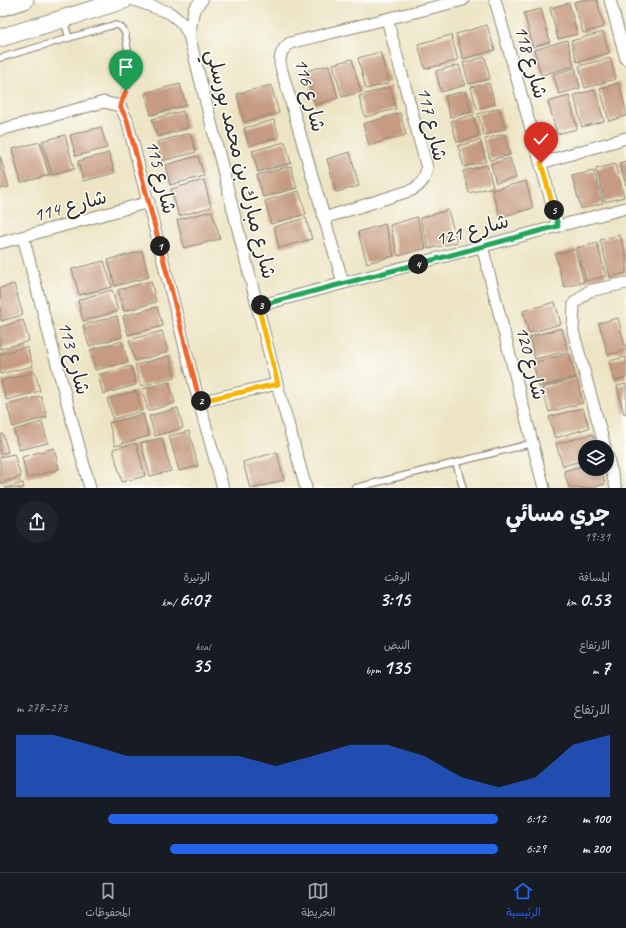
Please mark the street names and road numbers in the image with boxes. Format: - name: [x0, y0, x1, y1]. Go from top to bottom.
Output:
- street label: شارع 118: [508, 22, 553, 102]
- street label: شارع مبارك بن محمد بورسلي: [195, 47, 282, 283]
- street label: شارع 116: [288, 56, 331, 135]
- street label: شارع 117: [410, 85, 453, 164]
- street label: شارع 115: [139, 138, 182, 217]
- street label: شارع 114: [30, 184, 110, 229]
- street label: شارع 121: [432, 208, 512, 253]
- street label: شارع 113: [51, 318, 96, 398]
- street label: شارع 120: [509, 324, 552, 403]

